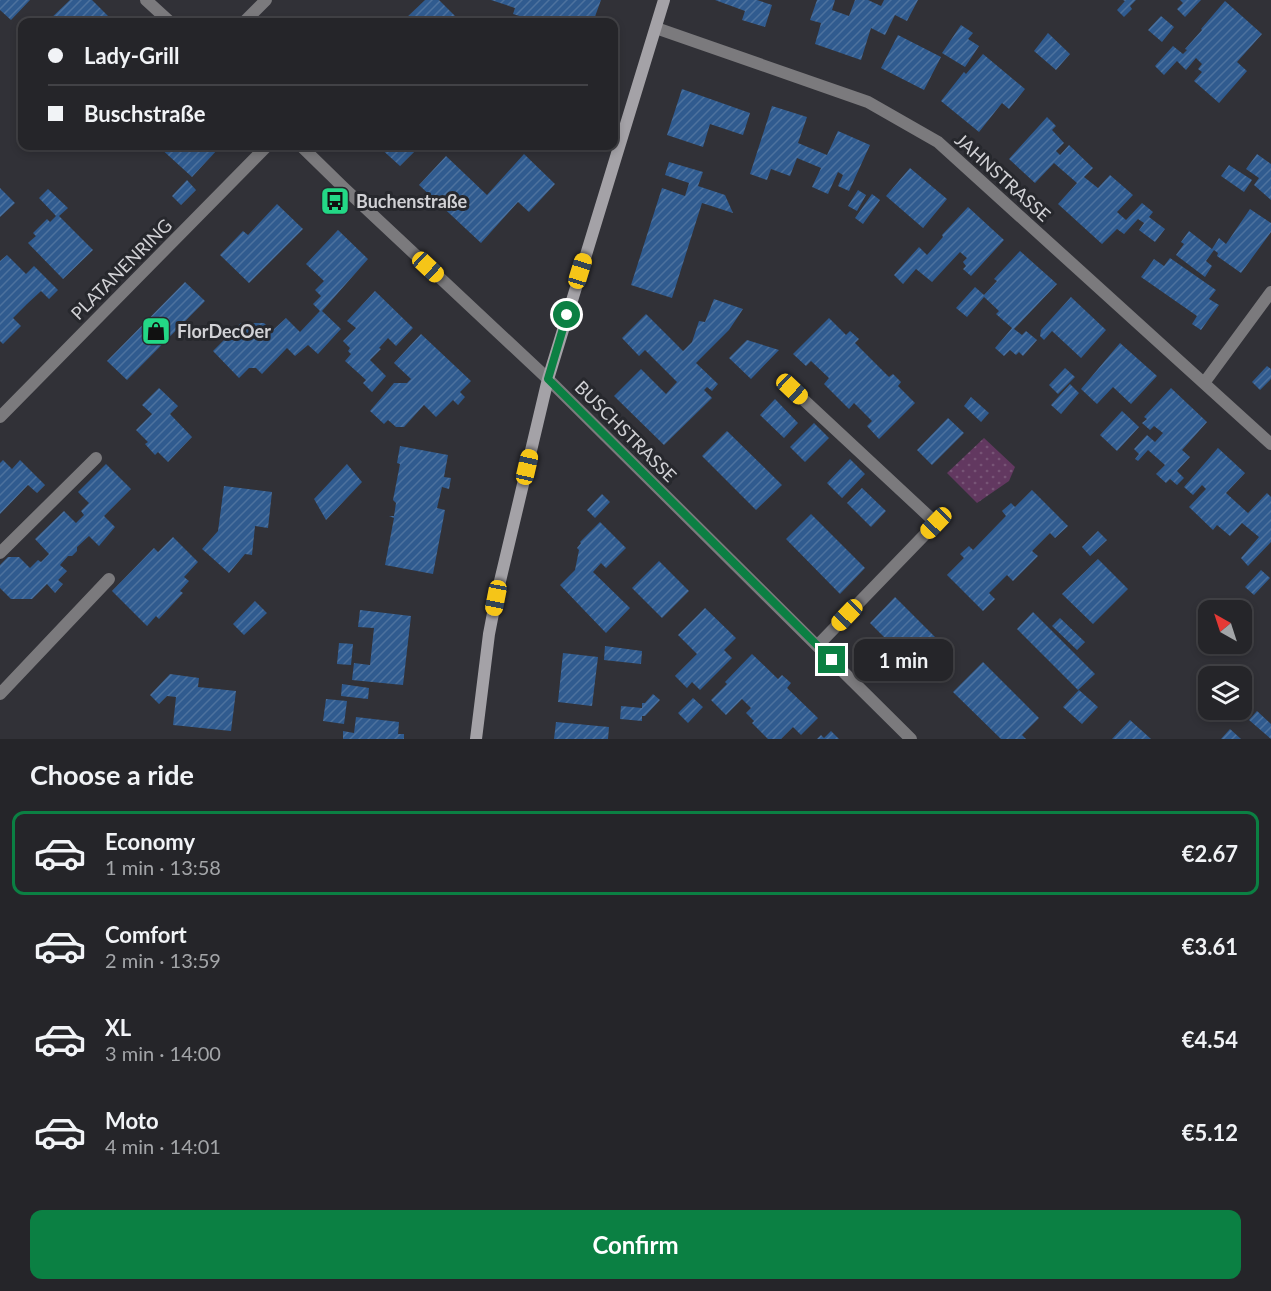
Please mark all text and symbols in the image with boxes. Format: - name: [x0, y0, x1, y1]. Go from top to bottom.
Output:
- text: Lady-Grill: [84, 42, 179, 69]
- text: Buschstraße: [84, 100, 205, 127]
- street label: JAHNSTRASSE: [951, 128, 1055, 226]
- bus stop icon: Buchenstraße: [319, 185, 351, 217]
- place label: Buchenstraße: [356, 190, 468, 212]
- street label: PLATANENRING: [66, 214, 176, 324]
- car: [409, 248, 447, 286]
- car: [566, 251, 594, 291]
- route start: [553, 301, 580, 328]
- shop icon: FlorDecOer: [140, 315, 172, 347]
- place label: FlorDecOer: [177, 320, 271, 342]
- car: [773, 370, 811, 408]
- street label: BUSCHSTRASSE: [571, 376, 681, 486]
- car: [514, 447, 540, 487]
- car: [917, 504, 955, 542]
- car: [484, 579, 508, 617]
- car: [828, 596, 866, 634]
- north arrow: [1198, 600, 1252, 654]
- map controls: [1198, 600, 1252, 720]
- callout: 1 min: [853, 639, 952, 681]
- route end: [818, 646, 845, 673]
- text: 1 min: [879, 648, 928, 672]
- button: layers: [1198, 666, 1252, 720]
- text: Choose a ride: [30, 758, 194, 791]
- icon: car: [33, 826, 87, 880]
- text: Economy: [105, 828, 195, 855]
- text: €2.67: [1182, 840, 1238, 867]
- text: 1 min · 13:58: [105, 855, 221, 879]
- icon: car: [33, 919, 87, 973]
- text: Comfort: [105, 921, 187, 948]
- text: €3.61: [1182, 933, 1238, 960]
- text: 2 min · 13:59: [105, 948, 221, 972]
- icon: car: [33, 1012, 87, 1066]
- text: XL: [105, 1014, 131, 1041]
- text: €4.54: [1182, 1026, 1238, 1053]
- text: 3 min · 14:00: [105, 1041, 221, 1065]
- icon: car: [33, 1105, 87, 1159]
- text: Moto: [105, 1107, 159, 1134]
- text: €5.12: [1182, 1119, 1238, 1146]
- text: 4 min · 14:01: [105, 1134, 221, 1158]
- button: Confirm: [30, 1210, 1241, 1279]

